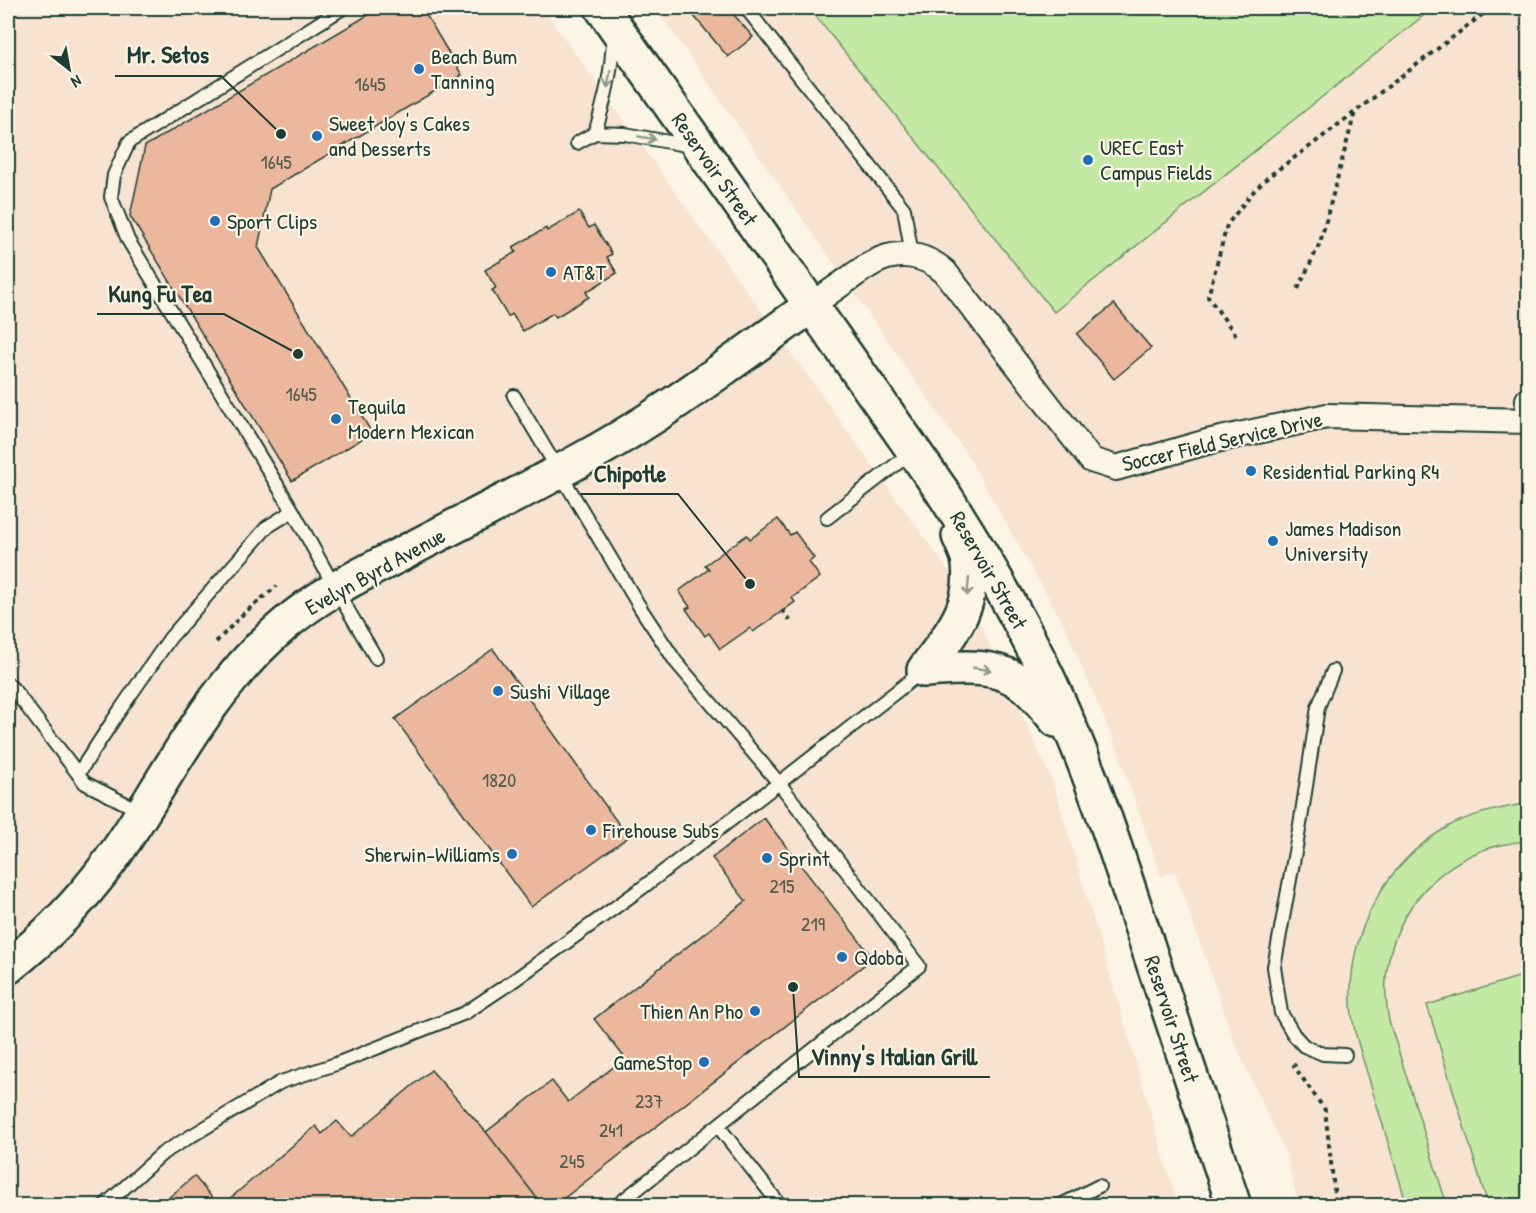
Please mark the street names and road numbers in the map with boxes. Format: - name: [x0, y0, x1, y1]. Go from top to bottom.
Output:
- street label: Reservoir Street: [665, 106, 765, 232]
- street label: Soccer Field Service Drive: [1119, 403, 1325, 479]
- street label: Reservoir Street: [943, 505, 1035, 635]
- street label: Evelyn Byrd Avenue: [300, 520, 451, 622]
- street label: Reservoir Street: [1137, 952, 1207, 1087]

